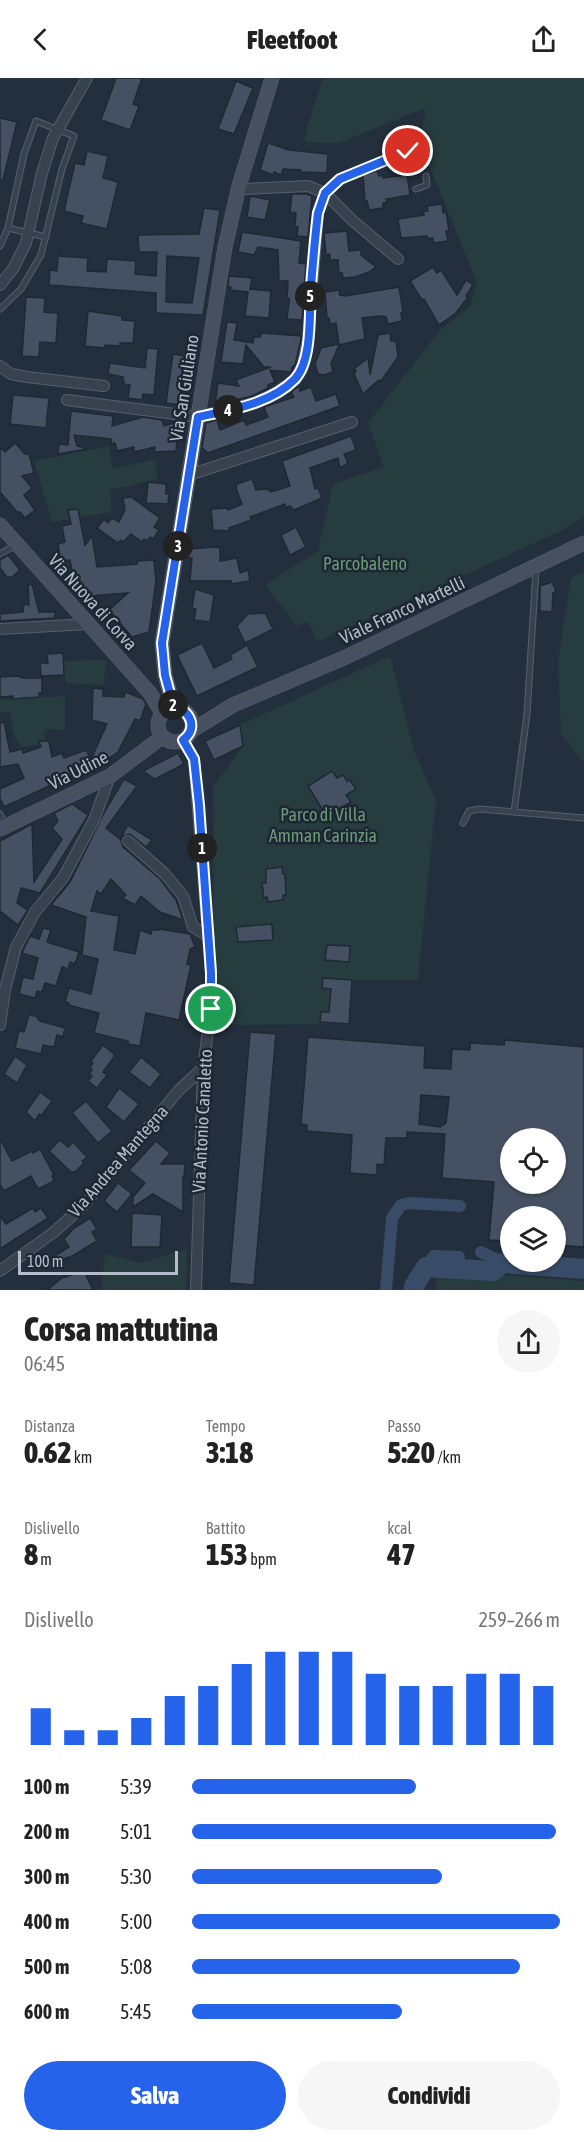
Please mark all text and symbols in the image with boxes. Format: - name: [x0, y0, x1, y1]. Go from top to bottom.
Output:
- icon: back: [24, 23, 57, 56]
- icon: share: [527, 23, 560, 56]
- text: Fleetfoot: [247, 24, 337, 55]
- pin: [382, 125, 433, 176]
- icon: check: [391, 134, 424, 167]
- pin: 5: [295, 281, 325, 311]
- text: 5: [306, 287, 314, 305]
- street label: Via San Giuliano: [165, 333, 203, 443]
- pin: 4: [213, 395, 243, 425]
- text: 4: [224, 401, 232, 419]
- pin: 3: [163, 531, 193, 561]
- text: 3: [174, 537, 182, 555]
- street label: Via Nuova di Corva: [44, 550, 142, 654]
- park label: Parcobaleno: [323, 553, 407, 574]
- street label: Viale Franco Martelli: [336, 572, 468, 648]
- pin: 2: [158, 690, 188, 720]
- text: 2: [169, 696, 177, 714]
- street label: Via Udine: [45, 746, 111, 794]
- park label: Parco di Villa Amman Carinzia: [269, 804, 377, 846]
- pin: 1: [187, 833, 217, 863]
- text: 1: [198, 839, 206, 857]
- pin: [185, 983, 236, 1034]
- icon: arrive: [194, 992, 227, 1025]
- street label: Via Antonio Canaletto: [188, 1049, 216, 1193]
- street label: Via Andrea Mantegna: [64, 1101, 172, 1221]
- map controls: [500, 1128, 566, 1272]
- button: locate: [500, 1128, 566, 1194]
- button: layers: [500, 1206, 566, 1272]
- scale bar: [18, 1248, 178, 1276]
- text: 100 m: [27, 1252, 63, 1270]
- text: Corsa mattutina: [24, 1310, 218, 1348]
- button: share: [497, 1310, 560, 1373]
- text: 06:45: [24, 1352, 65, 1375]
- text: Distanza: [24, 1417, 75, 1435]
- text: Tempo: [206, 1417, 246, 1435]
- text: Passo: [387, 1417, 421, 1435]
- text: 0.62: [24, 1435, 72, 1469]
- text: 3:18: [206, 1435, 253, 1469]
- text: 5:20: [387, 1435, 435, 1469]
- text: km: [72, 1448, 92, 1466]
- text: /km: [435, 1448, 461, 1466]
- text: Dislivello: [24, 1519, 80, 1537]
- text: Battito: [206, 1519, 246, 1537]
- text: kcal: [387, 1519, 412, 1537]
- text: 8: [24, 1537, 38, 1571]
- text: 153: [206, 1537, 248, 1571]
- text: 47: [387, 1537, 416, 1571]
- text: m: [38, 1550, 52, 1568]
- text: bpm: [248, 1550, 277, 1568]
- text: Dislivello: [24, 1608, 94, 1631]
- text: 259–266 m: [478, 1608, 560, 1631]
- text: 100 m: [24, 1775, 69, 1798]
- text: 5:39: [120, 1775, 152, 1798]
- text: 200 m: [24, 1820, 69, 1843]
- text: 5:01: [120, 1820, 152, 1843]
- text: 300 m: [24, 1865, 69, 1888]
- text: 5:30: [120, 1865, 152, 1888]
- text: 400 m: [24, 1910, 69, 1933]
- text: 5:00: [120, 1910, 152, 1933]
- text: 500 m: [24, 1955, 69, 1978]
- text: 5:08: [120, 1955, 152, 1978]
- text: 600 m: [24, 2000, 69, 2023]
- text: 5:45: [120, 2000, 152, 2023]
- button: Salva: [24, 2061, 286, 2130]
- button: Condividi: [298, 2061, 560, 2130]

